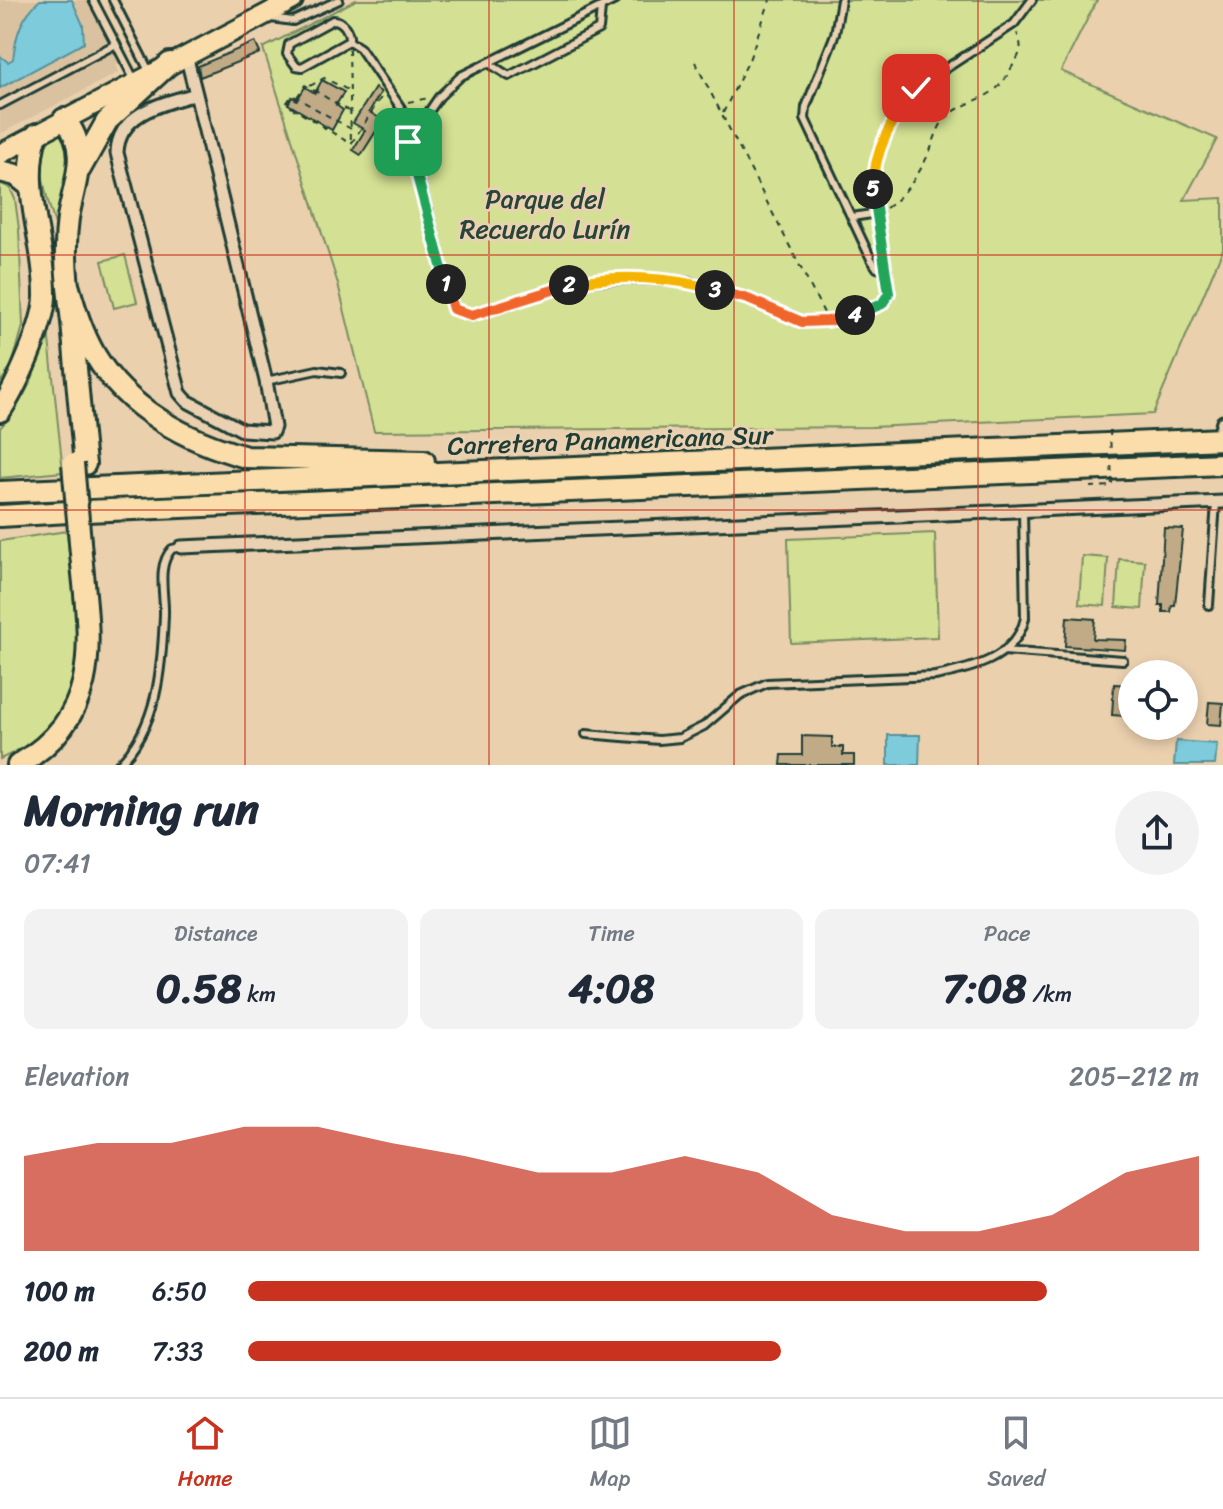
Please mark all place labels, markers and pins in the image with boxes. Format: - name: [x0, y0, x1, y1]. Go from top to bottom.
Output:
- pin: [882, 54, 950, 122]
- pin: [374, 108, 442, 176]
- pin: 5: [853, 169, 893, 209]
- pin: 1: [426, 264, 466, 304]
- pin: 2: [549, 265, 589, 305]
- pin: 3: [695, 270, 735, 310]
- pin: 4: [835, 295, 875, 335]

